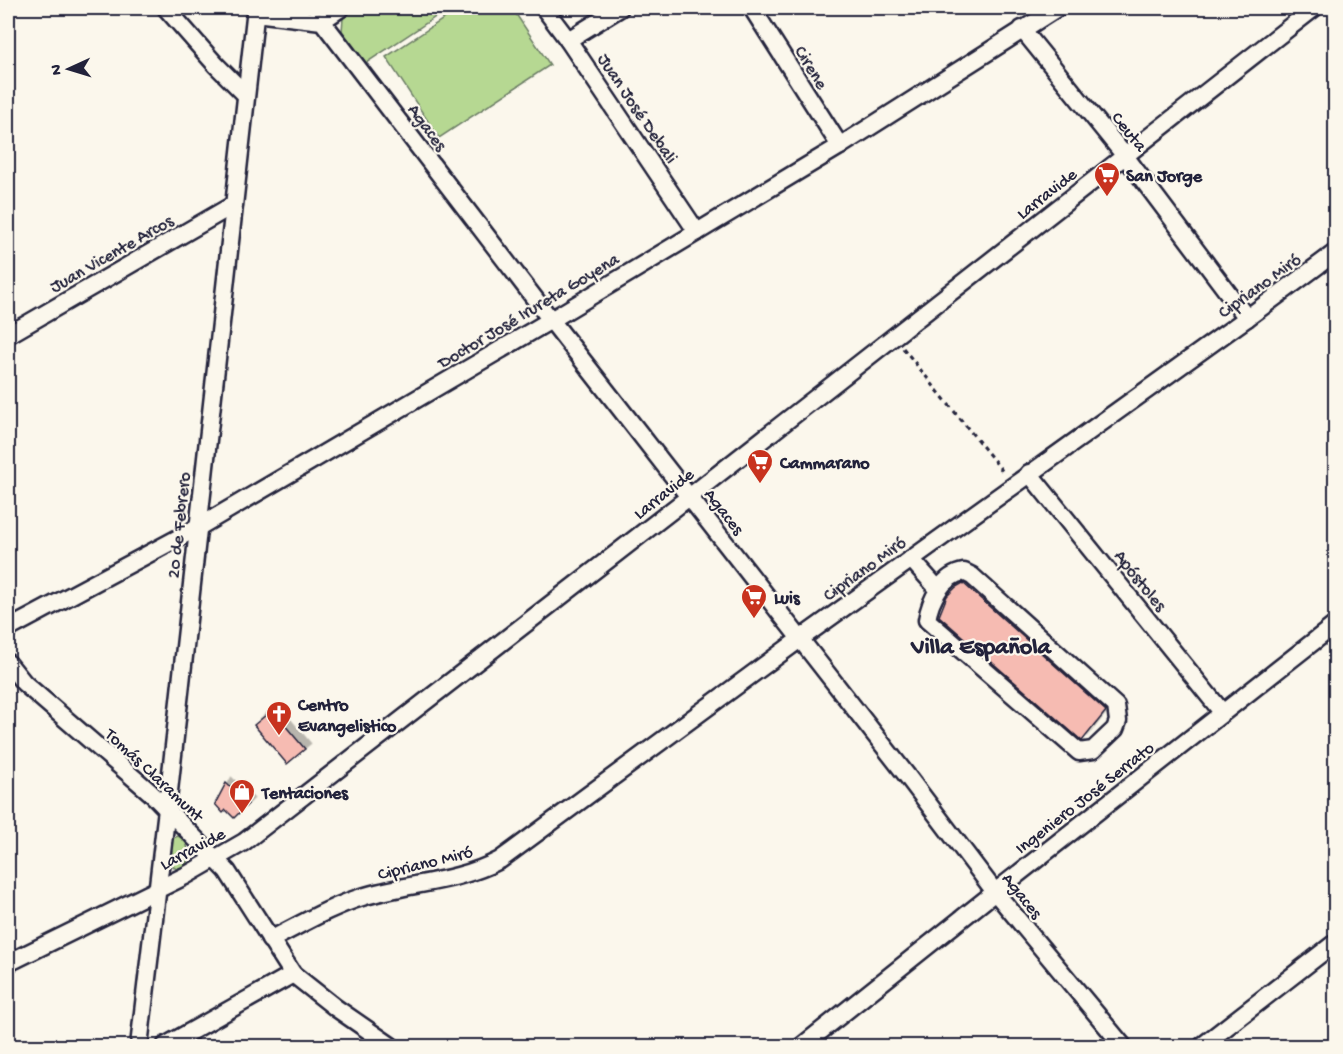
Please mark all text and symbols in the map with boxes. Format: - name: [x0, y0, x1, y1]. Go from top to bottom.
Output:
- north arrow: [39, 39, 99, 99]
- street label: Cirene: [788, 43, 832, 94]
- street label: Juan José Debali: [591, 50, 681, 169]
- text: N: [48, 63, 67, 76]
- street label: Agaces: [402, 101, 451, 157]
- street label: Ceuta: [1106, 109, 1151, 157]
- supermarket icon: San Jorge: [1092, 160, 1122, 198]
- street label: Larravide: [1013, 164, 1083, 225]
- place label: San Jorge: [1126, 167, 1203, 188]
- street label: Juan Vicente Arcos: [47, 211, 179, 299]
- street label: Doctor José Irureta Goyena: [434, 249, 624, 375]
- street label: Cipriano Miró: [1215, 250, 1306, 324]
- supermarket icon: Cammarano: [745, 447, 775, 485]
- place label: Cammarano: [779, 454, 870, 475]
- street label: Larravide: [630, 464, 700, 525]
- street label: 20 de Febrero: [164, 471, 197, 579]
- street label: Agaces: [698, 485, 748, 541]
- street label: Cipriano Miró: [820, 533, 911, 607]
- street label: Apóstoles: [1108, 547, 1171, 617]
- supermarket icon: Luis: [739, 582, 769, 620]
- place label: Luis: [774, 589, 801, 610]
- district label: Villa Española: [910, 634, 1052, 663]
- place label: Centro Evangelistico: [297, 696, 397, 738]
- church icon: Centro Evangelistico: [264, 699, 294, 737]
- street label: Tomás Claramunt: [99, 724, 208, 828]
- street label: Ingeniero José Serrato: [1012, 738, 1159, 860]
- shop icon: Tentaciones: [227, 777, 257, 815]
- place label: Tentaciones: [260, 784, 349, 805]
- street label: Larravide: [157, 824, 230, 876]
- street label: Cipriano Miró: [376, 842, 475, 886]
- street label: Agaces: [996, 869, 1047, 925]

